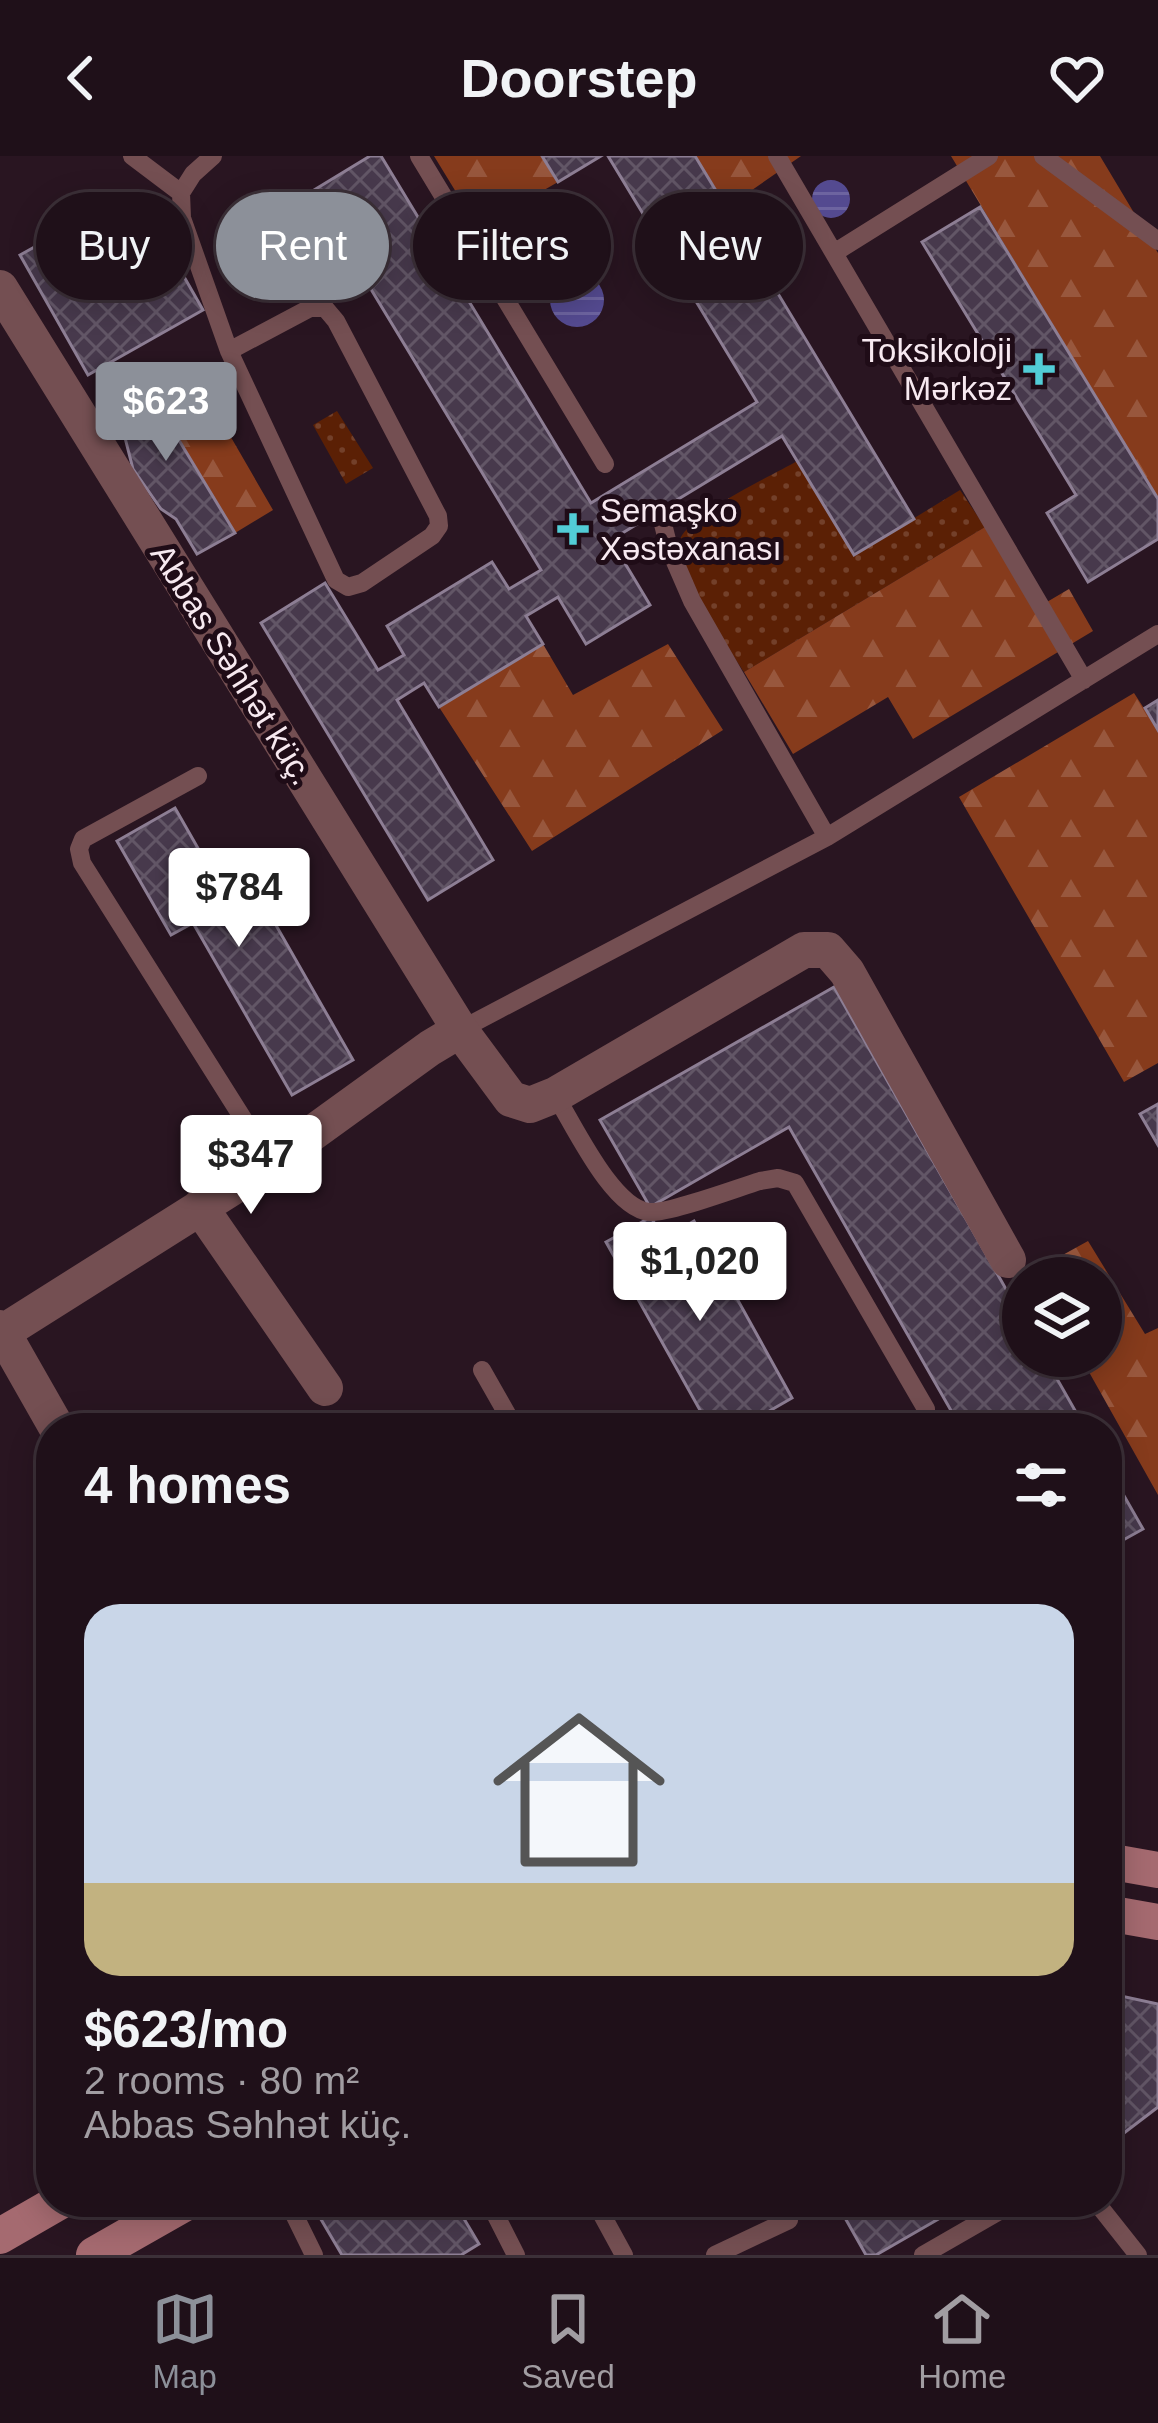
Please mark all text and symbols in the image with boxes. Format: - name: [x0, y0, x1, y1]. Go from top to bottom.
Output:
- icon: back: [48, 45, 114, 111]
- icon: heart: [1044, 45, 1110, 111]
- text: Doorstep: [460, 48, 698, 108]
- chip: Buy: [36, 192, 192, 300]
- chip: Rent: [216, 192, 389, 300]
- chip: Filters: [413, 192, 611, 300]
- chip: New: [635, 192, 803, 300]
- place label: Toksikoloji Mərkəz: [862, 332, 1012, 407]
- marker: Toksikoloji Mərkəz: [1023, 353, 1055, 385]
- pin: $623: [95, 362, 237, 464]
- text: $623: [123, 379, 209, 422]
- place label: Semaşko Xəstəxanası: [600, 492, 782, 567]
- marker: Semaşko Xəstəxanası: [557, 513, 589, 545]
- street label: Abbas Səhhət küç.: [143, 537, 322, 792]
- pin: $784: [168, 848, 310, 950]
- text: $784: [196, 865, 282, 908]
- pin: $347: [180, 1115, 322, 1217]
- text: $347: [208, 1132, 294, 1175]
- pin: $1,020: [602, 1222, 798, 1324]
- text: $1,020: [640, 1239, 760, 1282]
- map controls: [1002, 1257, 1122, 1377]
- button: layers: [1002, 1257, 1122, 1377]
- icon: filters: [1008, 1452, 1074, 1518]
- text: 4 homes: [84, 1457, 291, 1514]
- icon: home: [471, 1682, 687, 1898]
- text: $623/mo: [84, 2001, 288, 2058]
- text: 2 rooms · 80 m²: [84, 2059, 359, 2102]
- text: Abbas Səhhət küç.: [84, 2103, 411, 2146]
- tab: Map: [152, 2286, 218, 2396]
- tab: Saved: [521, 2286, 615, 2396]
- tab: Home: [918, 2286, 1006, 2396]

